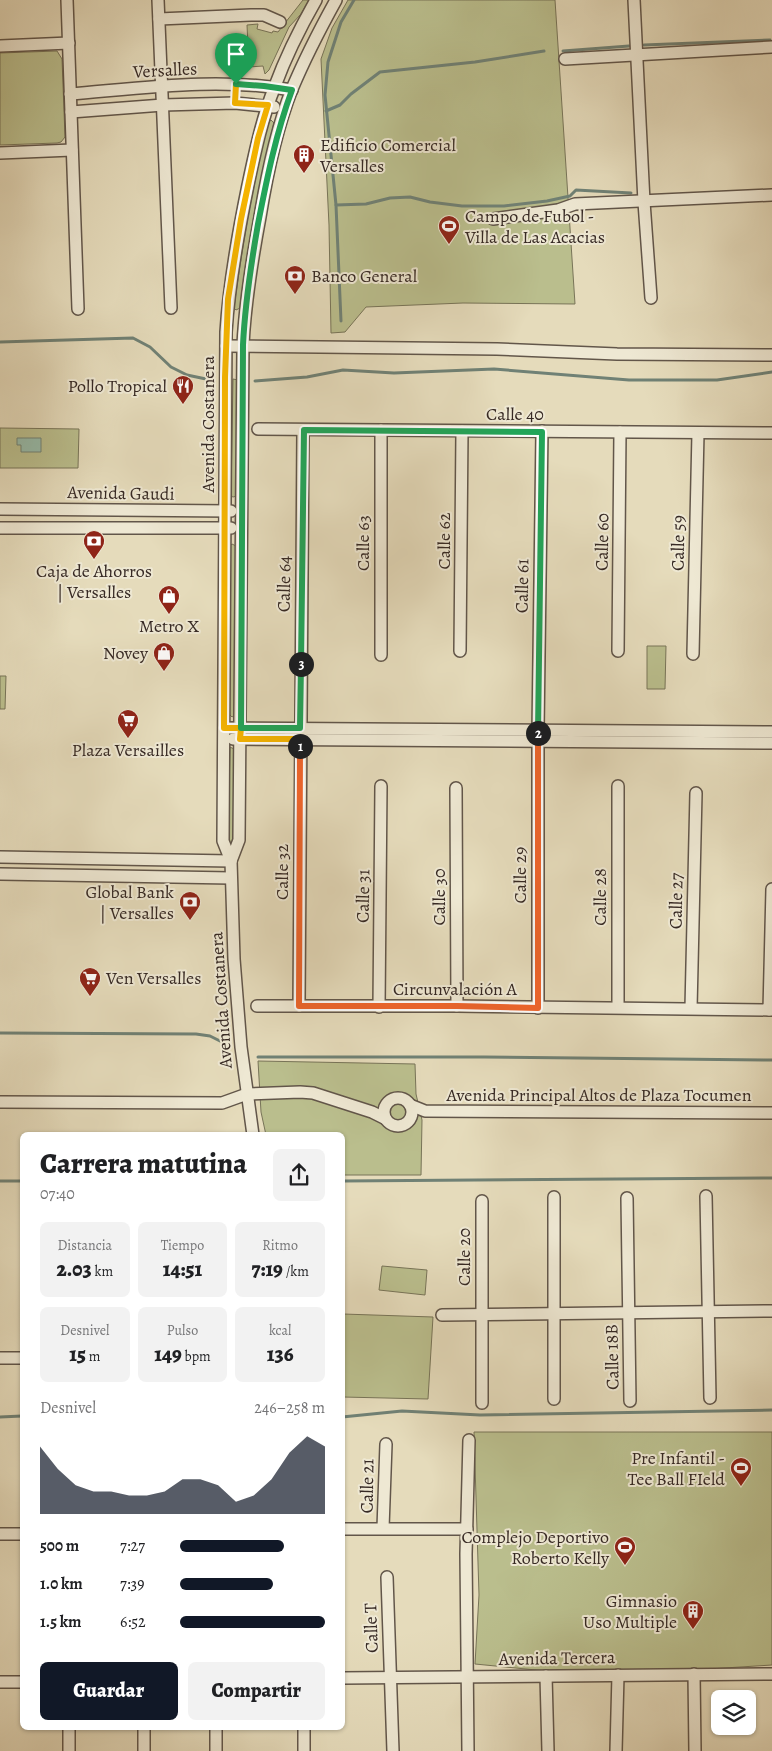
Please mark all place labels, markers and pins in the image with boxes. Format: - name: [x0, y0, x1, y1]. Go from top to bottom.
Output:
- pin: [215, 33, 257, 84]
- place label: Edificio Comercial Versalles: [319, 133, 456, 178]
- building icon: Edificio Comercial Versalles: [292, 143, 316, 174]
- place label: Campo de Fubol - Villa de Las Acacias: [464, 204, 605, 249]
- sports icon: Campo de Fubol - Villa de Las Acacias: [437, 214, 461, 245]
- bank icon: Banco General: [283, 264, 307, 295]
- place label: Banco General: [311, 264, 418, 288]
- place label: Pollo Tropical: [68, 374, 168, 398]
- restaurant icon: Pollo Tropical: [171, 374, 195, 405]
- bank icon: Caja de Ahorros | Versalles: [82, 529, 106, 560]
- place label: Caja de Ahorros | Versalles: [36, 559, 152, 604]
- shop icon: Metro X: [157, 584, 181, 615]
- place label: Metro X: [139, 614, 199, 638]
- place label: Novey: [103, 641, 149, 665]
- shop icon: Novey: [152, 641, 176, 672]
- pin: 3: [288, 652, 314, 676]
- supermarket icon: Plaza Versailles: [116, 708, 140, 739]
- pin: 2: [526, 720, 550, 746]
- pin: 1: [288, 734, 312, 758]
- place label: Plaza Versailles: [72, 738, 184, 762]
- place label: Global Bank | Versalles: [85, 880, 174, 925]
- bank icon: Global Bank | Versalles: [178, 890, 202, 921]
- supermarket icon: Ven Versalles: [78, 966, 102, 997]
- place label: Ven Versalles: [105, 966, 201, 990]
- place label: Pre Infantil - Tee Ball FIeld: [628, 1446, 725, 1491]
- sports icon: Pre Infantil - Tee Ball FIeld: [729, 1456, 753, 1487]
- place label: Complejo Deportivo Roberto Kelly: [461, 1525, 610, 1570]
- sports icon: Complejo Deportivo Roberto Kelly: [613, 1535, 637, 1566]
- place label: Gimnasio Uso Multiple: [583, 1589, 677, 1634]
- building icon: Gimnasio Uso Multiple: [681, 1599, 705, 1630]

